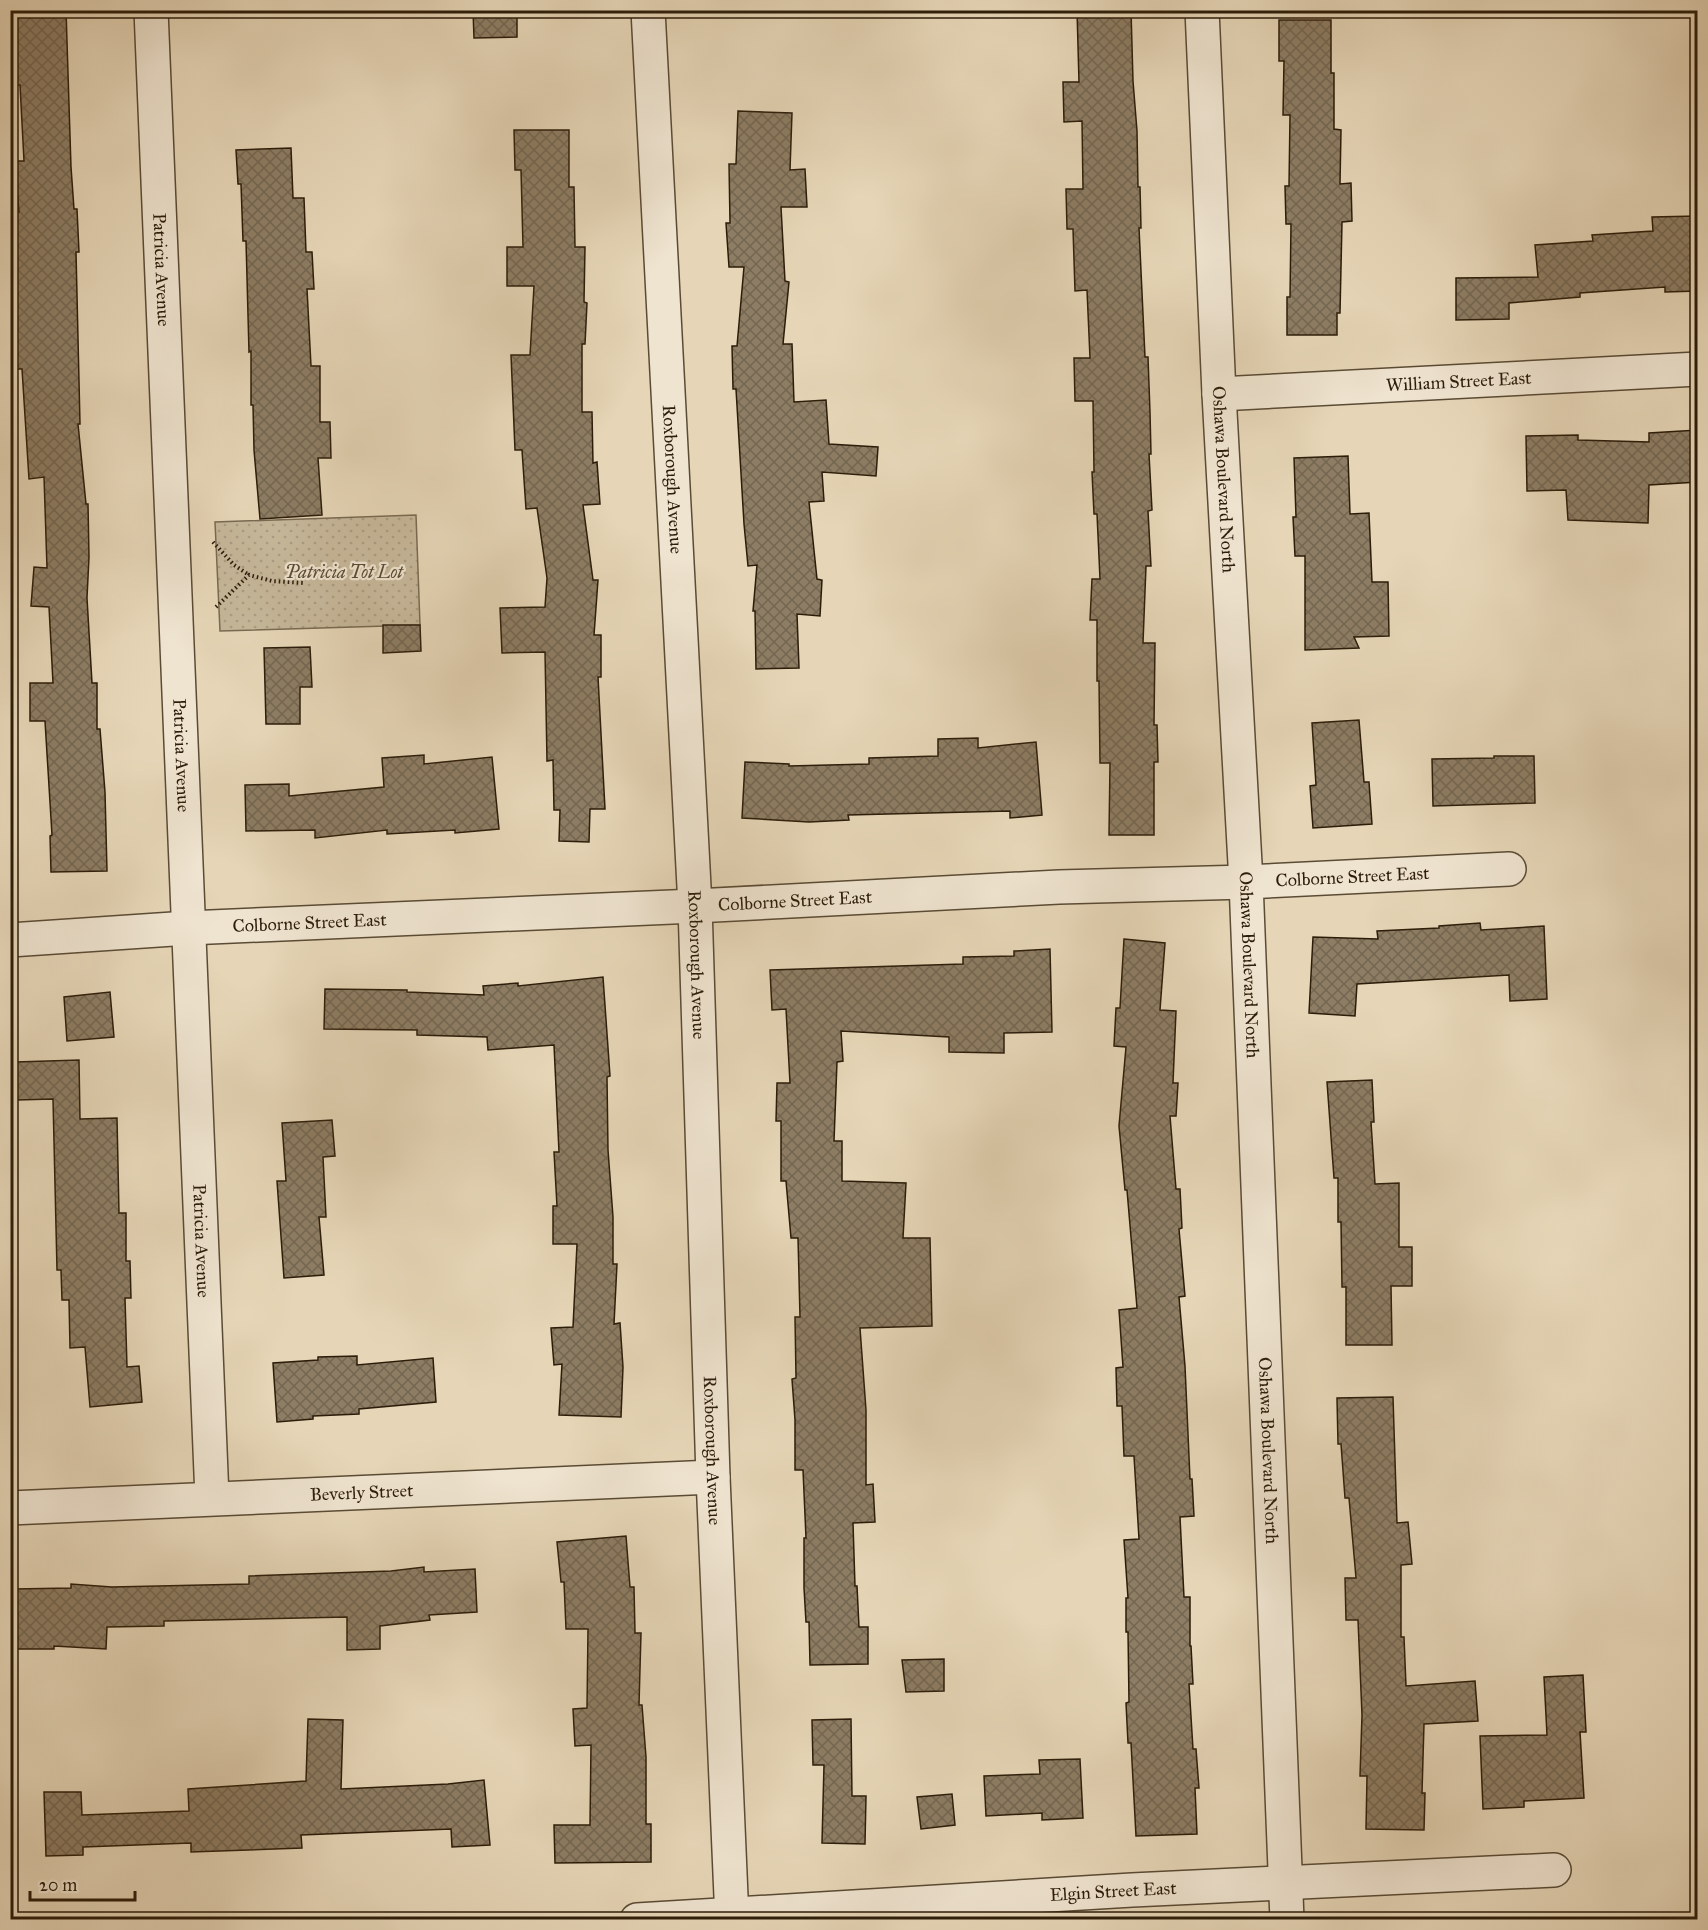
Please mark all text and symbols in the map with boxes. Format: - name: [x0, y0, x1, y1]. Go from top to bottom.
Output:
- street label: Patricia Avenue: [148, 213, 175, 327]
- street label: William Street East: [1385, 367, 1533, 396]
- street label: Oshawa Boulevard North: [1208, 386, 1240, 574]
- street label: Roxborough Avenue: [658, 404, 688, 555]
- park label: Patricia Tot Lot: [285, 561, 404, 583]
- street label: Patricia Avenue: [168, 698, 195, 813]
- street label: Colborne Street East: [1275, 862, 1431, 892]
- street label: Oshawa Boulevard North: [1234, 871, 1264, 1059]
- street label: Colborne Street East: [717, 886, 873, 916]
- street label: Roxborough Avenue: [683, 890, 710, 1040]
- street label: Colborne Street East: [232, 908, 388, 937]
- street label: Patricia Avenue: [188, 1184, 215, 1298]
- street label: Oshawa Boulevard North: [1254, 1357, 1283, 1544]
- street label: Roxborough Avenue: [699, 1376, 726, 1526]
- street label: Beverly Street: [309, 1479, 415, 1506]
- scale bar: [30, 1864, 135, 1902]
- text: 20 m: [39, 1874, 77, 1896]
- street label: Elgin Street East: [1049, 1877, 1178, 1906]

